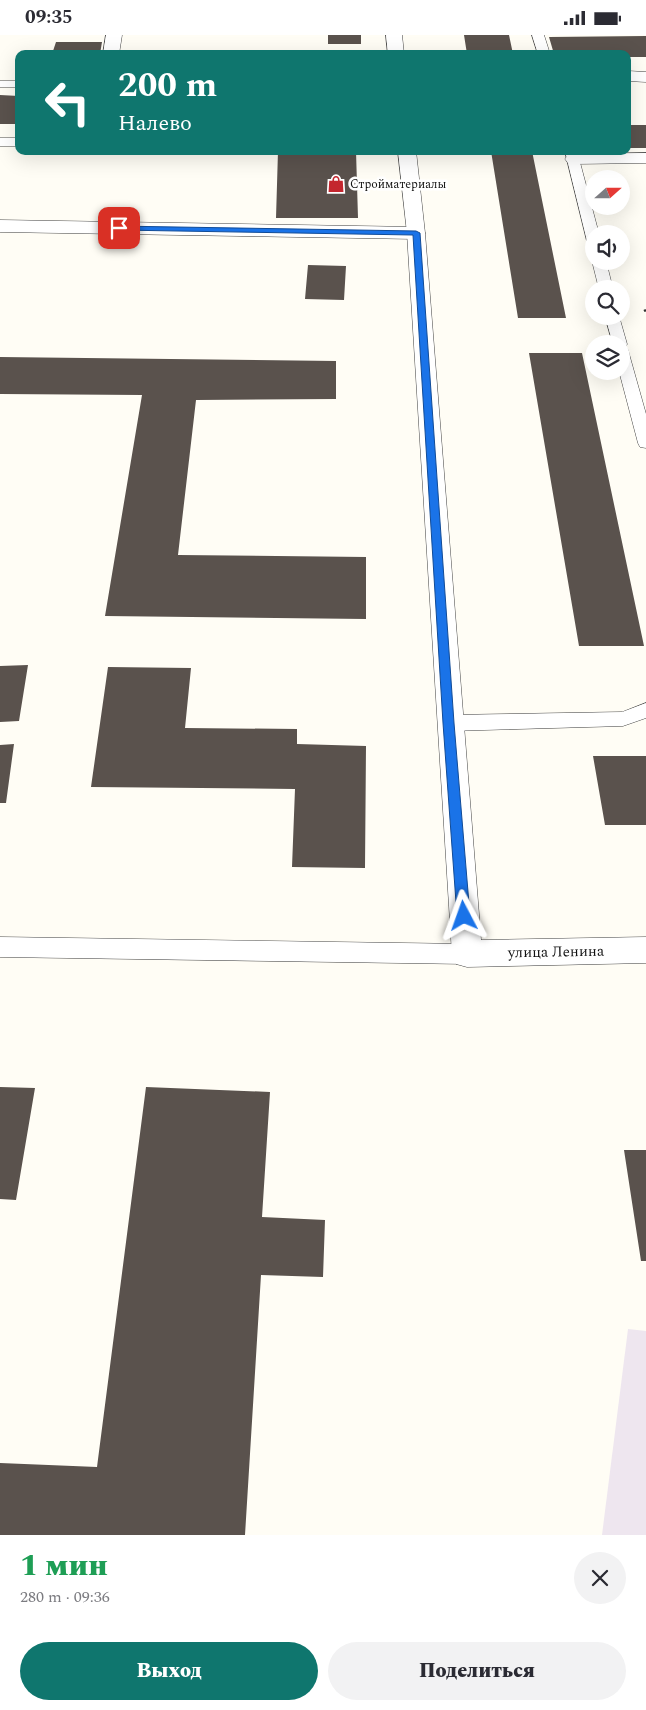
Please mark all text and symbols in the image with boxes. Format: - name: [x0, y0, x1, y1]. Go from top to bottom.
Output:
- text: 09:35: [25, 3, 73, 32]
- text: 200 m: [118, 59, 217, 112]
- icon: left: [35, 70, 100, 135]
- text: Налево: [118, 107, 192, 140]
- north arrow: [585, 170, 630, 215]
- map controls: [585, 170, 630, 380]
- shop icon: Стройматериалы: [326, 174, 346, 194]
- place label: Стройматериалы: [350, 175, 446, 194]
- pin: [98, 207, 140, 249]
- icon: arrive: [105, 214, 133, 242]
- button: sound: [585, 225, 630, 270]
- button: search: [585, 280, 630, 325]
- button: layers: [585, 335, 630, 380]
- position arrow: [437, 889, 489, 941]
- street label: улица Ленина: [507, 940, 605, 964]
- text: 1 мин: [20, 1543, 108, 1589]
- button: close: [574, 1552, 626, 1604]
- text: 280 m · 09:36: [20, 1585, 110, 1609]
- button: Выход: [20, 1642, 318, 1700]
- button: Поделиться: [328, 1642, 626, 1700]

